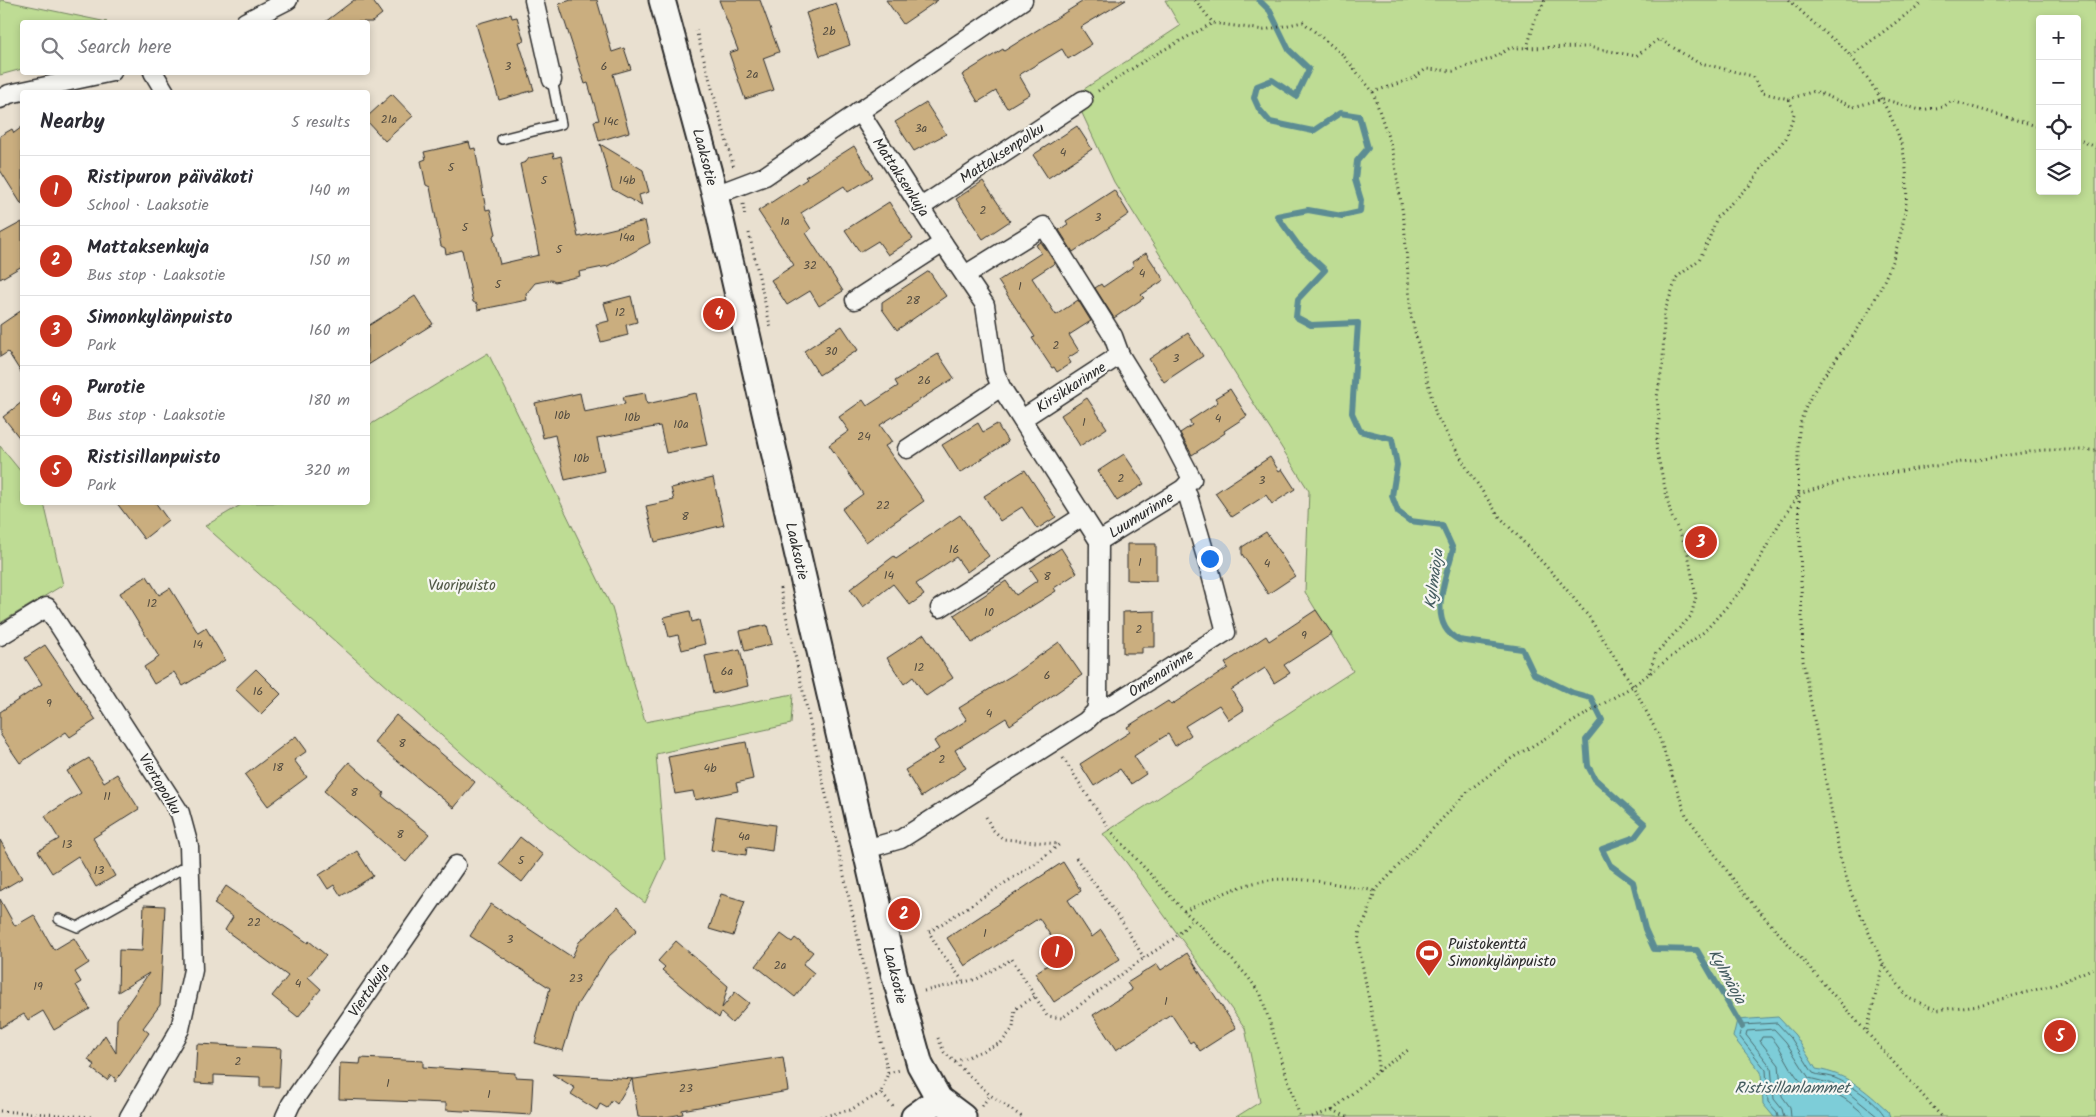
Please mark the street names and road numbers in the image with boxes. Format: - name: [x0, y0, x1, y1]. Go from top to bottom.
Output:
- street label: Mattaksenpolku: [955, 117, 1050, 190]
- street label: Laaksotie: [685, 126, 723, 189]
- street label: Mattaksenkuja: [865, 133, 935, 222]
- street label: Kirsikkarinne: [1032, 356, 1112, 420]
- street label: Luumurinne: [1104, 486, 1179, 545]
- street label: Laaksotie: [778, 520, 814, 583]
- street label: Omenarinne: [1124, 643, 1199, 704]
- street label: Viertopolku: [131, 749, 187, 820]
- street label: Laaksotie: [875, 944, 913, 1007]
- street label: Viertokuja: [343, 959, 397, 1023]

